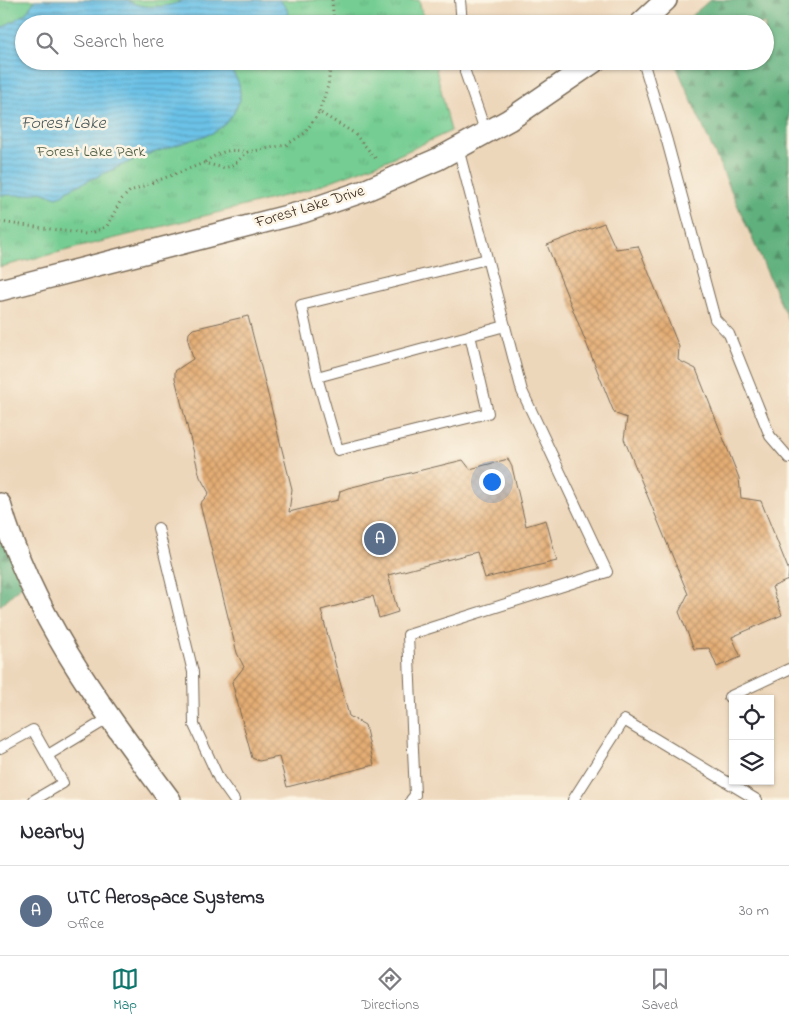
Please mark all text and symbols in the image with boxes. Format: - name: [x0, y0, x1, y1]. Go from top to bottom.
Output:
- search box: [15, 15, 774, 70]
- icon: search: [33, 29, 61, 57]
- text: Search here: [73, 29, 164, 56]
- water label: Forest Lake: [20, 111, 106, 137]
- park label: Forest Lake Park: [36, 140, 146, 164]
- street label: Forest Lake Drive: [251, 179, 368, 235]
- your location: [479, 469, 505, 495]
- pin: A: [364, 520, 396, 558]
- map controls: [729, 695, 774, 785]
- button: locate: [729, 695, 774, 740]
- button: layers: [729, 740, 774, 785]
- text: Nearby: [20, 818, 84, 848]
- text: UTC Aerospace Systems: [67, 885, 265, 912]
- text: A: [31, 899, 41, 923]
- text: 30 m: [739, 899, 769, 923]
- text: Office: [67, 912, 104, 936]
- tab: Map: [111, 965, 139, 1016]
- tab: Directions: [361, 965, 419, 1016]
- tab: Saved: [641, 965, 678, 1016]

